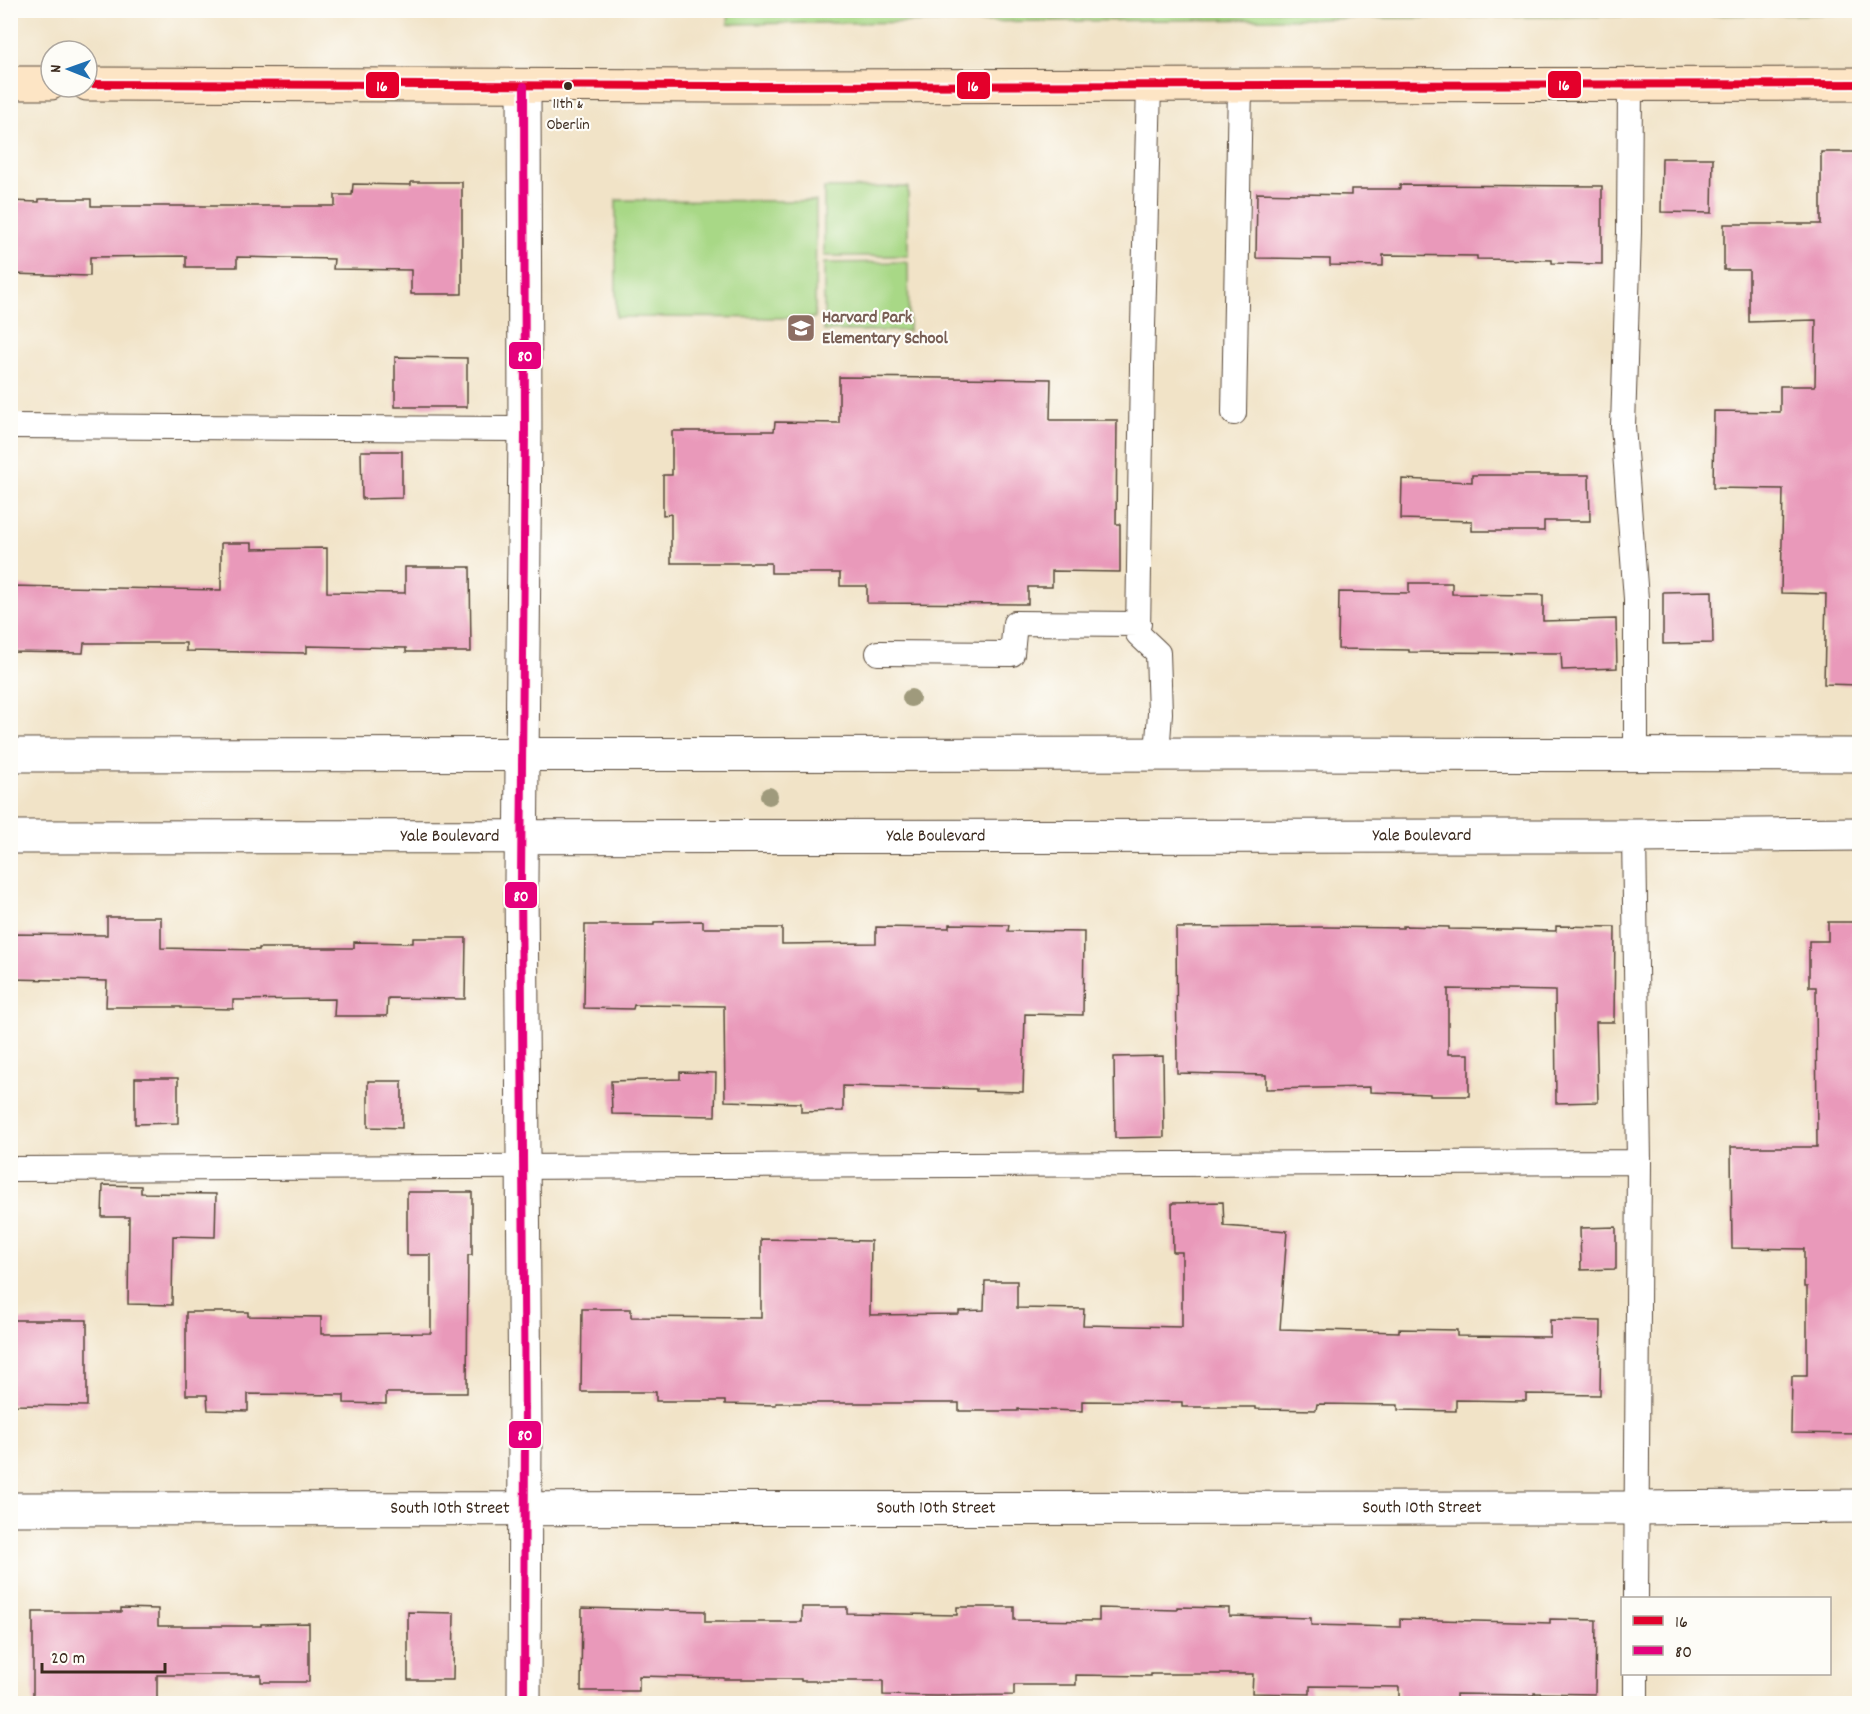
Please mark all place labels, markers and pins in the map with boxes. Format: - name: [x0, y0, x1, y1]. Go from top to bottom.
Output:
- marker: 11th & Oberlin: [562, 80, 574, 92]
- place label: 11th & Oberlin: [546, 93, 590, 137]
- place label: Harvard Park Elementary School: [822, 306, 949, 352]
- school or university icon: Harvard Park Elementary School: [785, 312, 817, 344]

